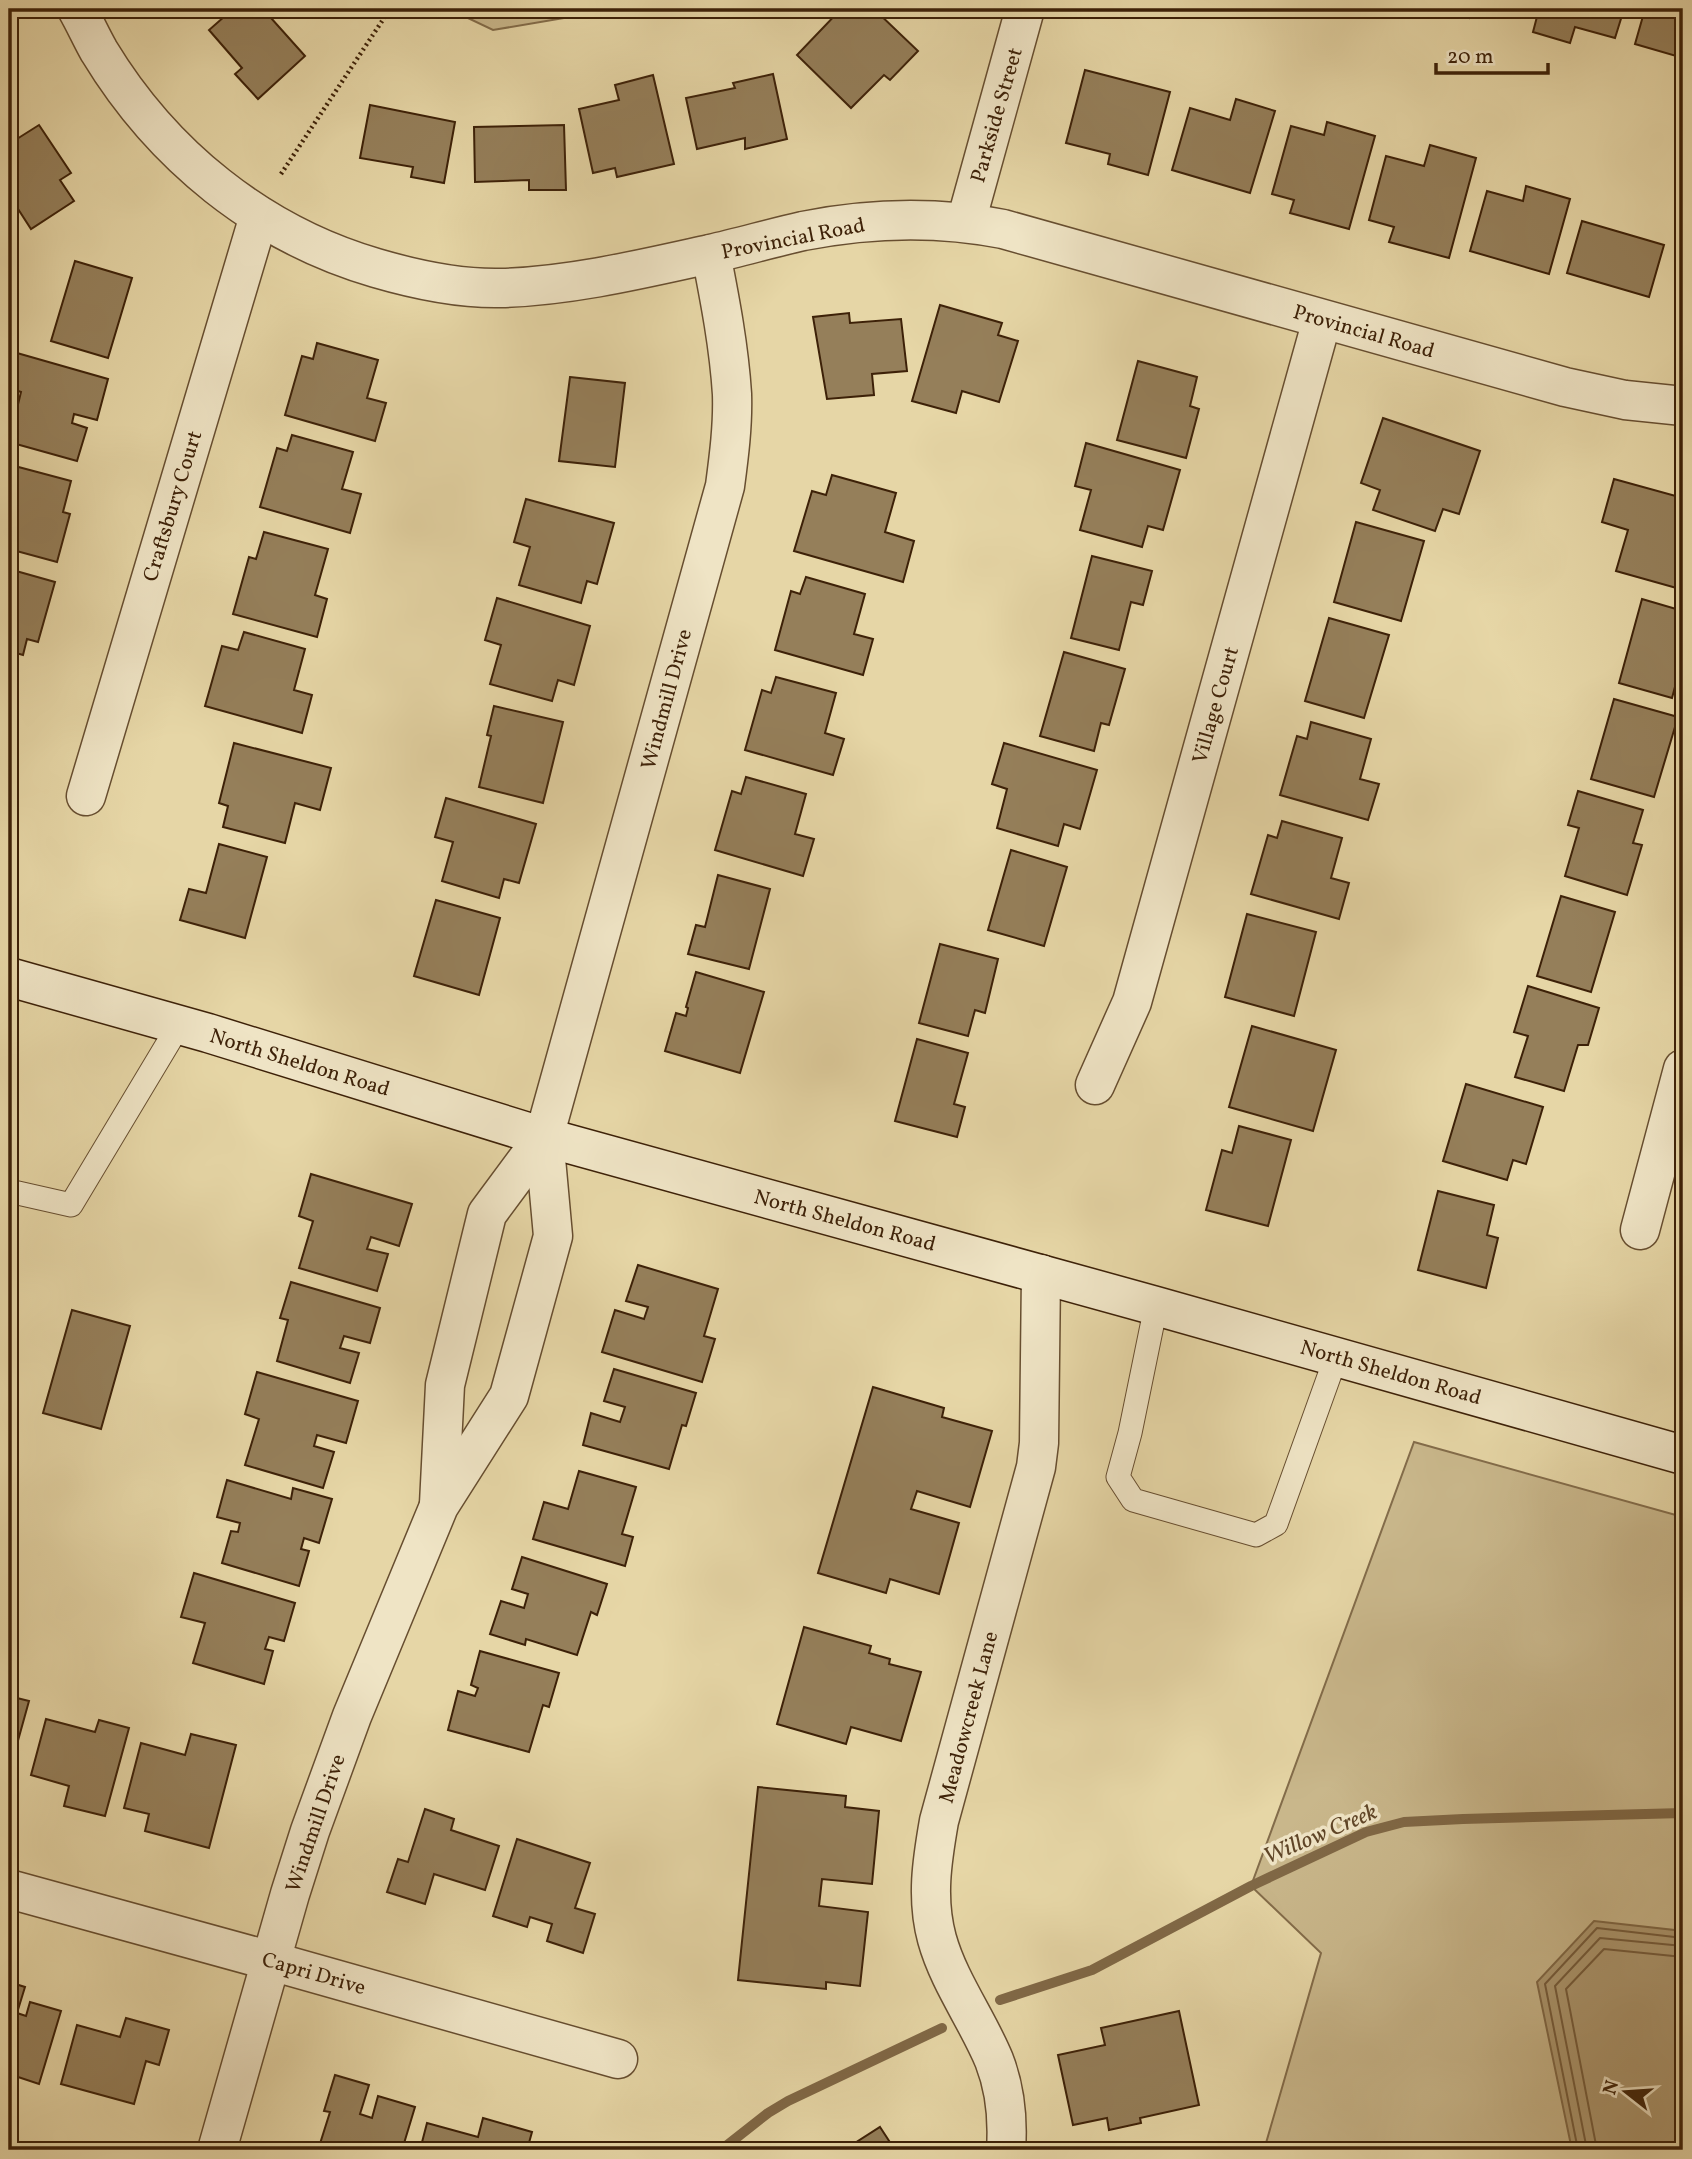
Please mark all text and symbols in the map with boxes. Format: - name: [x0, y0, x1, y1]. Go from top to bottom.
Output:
- scale bar: [1436, 32, 1548, 76]
- text: 20 m: [1447, 43, 1493, 72]
- street label: Parkside Street: [964, 44, 1031, 186]
- street label: Provincial Road: [719, 211, 868, 268]
- street label: Provincial Road: [1289, 298, 1438, 366]
- street label: Craftsbury Court: [137, 427, 210, 585]
- street label: Windmill Drive: [635, 626, 700, 773]
- street label: Village Court: [1186, 644, 1247, 767]
- street label: North Sheldon Road: [206, 1022, 393, 1105]
- street label: North Sheldon Road: [750, 1183, 939, 1260]
- street label: North Sheldon Road: [1297, 1334, 1485, 1413]
- street label: Meadowcreek Lane: [933, 1628, 1006, 1807]
- street label: Windmill Drive: [279, 1751, 354, 1896]
- water label: Willow Creek: [1259, 1796, 1383, 1873]
- street label: Capri Drive: [258, 1946, 369, 2003]
- north arrow: [1590, 2058, 1660, 2128]
- text: N: [1597, 2077, 1626, 2098]

